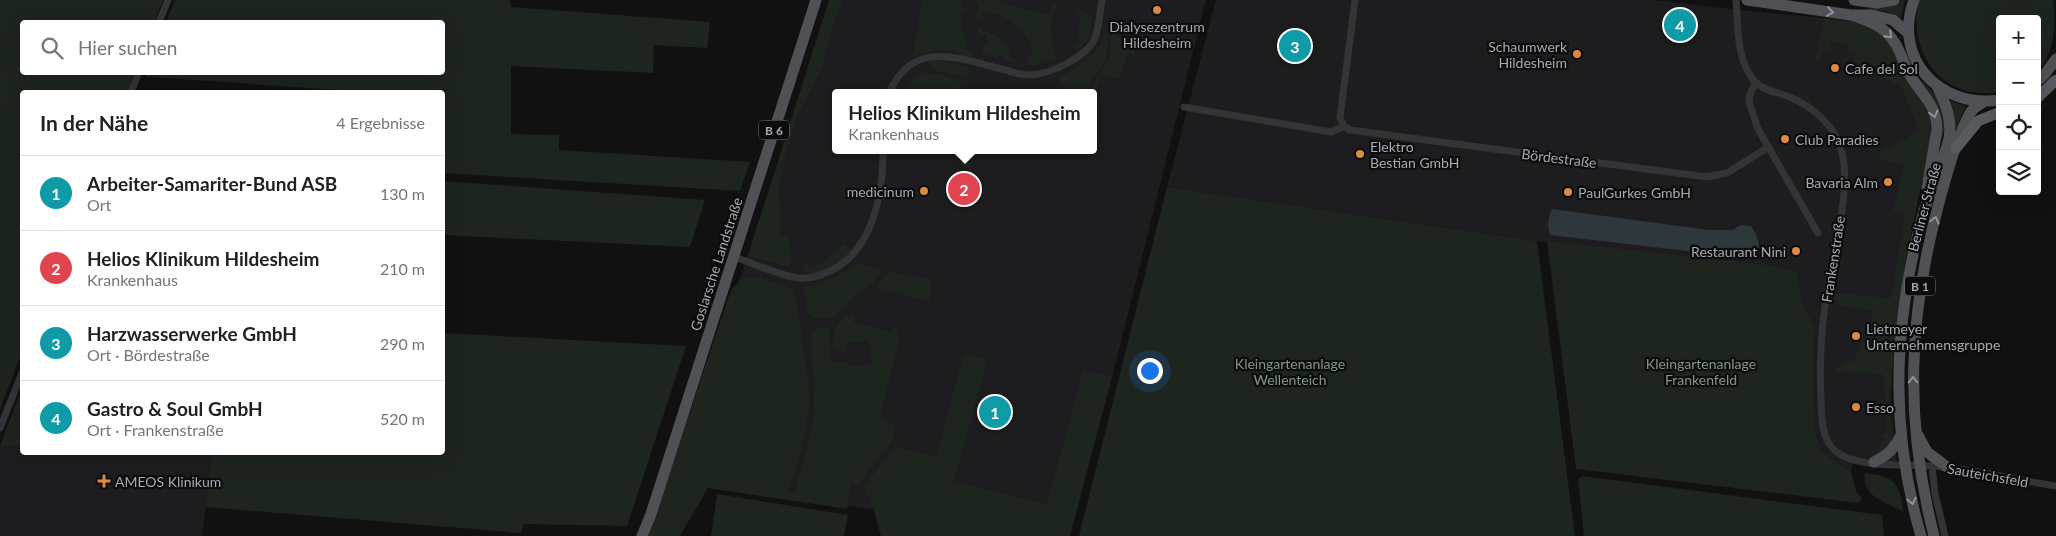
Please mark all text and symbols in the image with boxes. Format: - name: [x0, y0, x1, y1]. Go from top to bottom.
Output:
- marker: Dialysezentrum Hildesheim: [1151, 4, 1163, 16]
- pin: 4: [1664, 6, 1696, 44]
- one-way arrow: [1825, 6, 1834, 16]
- map controls: [1996, 15, 2041, 195]
- button: +: [1996, 15, 2041, 60]
- place label: Dialysezentrum Hildesheim: [1109, 18, 1205, 51]
- search box: [20, 20, 445, 75]
- pin: 3: [1279, 27, 1311, 65]
- one-way arrow: [1883, 29, 1892, 38]
- icon: search: [38, 34, 66, 62]
- text: Hier suchen: [78, 36, 177, 59]
- place label: Schaumwerk Hildesheim: [1488, 38, 1568, 71]
- marker: Schaumwerk Hildesheim: [1571, 48, 1583, 60]
- place label: Cafe del Sol: [1845, 60, 1918, 77]
- button: −: [1996, 60, 2041, 105]
- marker: Cafe del Sol: [1829, 62, 1841, 74]
- popup: [832, 89, 1097, 154]
- text: Helios Klinikum Hildesheim: [848, 101, 1081, 124]
- button: locate: [1996, 105, 2041, 150]
- one-way arrow: [1929, 109, 1939, 117]
- text: In der Nähe: [40, 110, 148, 135]
- text: 4 Ergebnisse: [336, 113, 425, 132]
- road number: B 6: [759, 120, 789, 140]
- text: Krankenhaus: [848, 124, 939, 143]
- place label: Club Paradies: [1795, 131, 1879, 148]
- marker: Club Paradies: [1779, 133, 1791, 145]
- place label: Elektro Bestian GmbH: [1370, 138, 1459, 171]
- street label: Bördestraße: [1521, 145, 1597, 171]
- marker: Elektro Bestian GmbH: [1354, 148, 1366, 160]
- button: layers: [1996, 150, 2041, 195]
- street label: Berliner Straße: [1904, 161, 1944, 253]
- pin: 2: [948, 170, 980, 208]
- text: Arbeiter-Samariter-Bund ASB: [87, 172, 337, 195]
- place label: Bavaria Alm: [1805, 174, 1878, 191]
- marker: Bavaria Alm: [1882, 176, 1894, 188]
- place label: medicinum: [847, 183, 914, 200]
- text: 1: [51, 184, 61, 203]
- text: 130 m: [380, 184, 425, 203]
- place label: PaulGurkes GmbH: [1578, 184, 1691, 201]
- marker: medicinum: [918, 185, 930, 197]
- marker: PaulGurkes GmbH: [1562, 186, 1574, 198]
- text: Ort: [87, 195, 111, 214]
- street label: Goslarsche Landstraße: [686, 195, 746, 333]
- street label: Frankenstraße: [1818, 214, 1848, 304]
- one-way arrow: [1929, 216, 1939, 224]
- place label: Restaurant Nini: [1691, 243, 1786, 260]
- marker: Restaurant Nini: [1790, 245, 1802, 257]
- text: Helios Klinikum Hildesheim: [87, 247, 319, 270]
- text: 2: [51, 259, 61, 278]
- text: 210 m: [380, 259, 425, 278]
- text: Krankenhaus: [87, 270, 178, 289]
- road number: B 1: [1905, 276, 1935, 296]
- place label: Lietmeyer Unternehmensgruppe: [1866, 320, 2000, 353]
- text: Harzwasserwerke GmbH: [87, 322, 297, 345]
- marker: Lietmeyer Unternehmensgruppe: [1850, 330, 1862, 342]
- text: 3: [51, 334, 61, 353]
- text: 290 m: [380, 334, 425, 353]
- text: Ort · Bördestraße: [87, 345, 210, 364]
- park label: Kleingartenanlage Wellenteich: [1235, 355, 1345, 388]
- park label: Kleingartenanlage Frankenfeld: [1646, 355, 1756, 388]
- your location: [1137, 358, 1163, 384]
- one-way arrow: [1908, 376, 1918, 384]
- pin: 1: [979, 393, 1011, 431]
- text: Gastro & Soul GmbH: [87, 397, 263, 420]
- place label: Esso: [1866, 399, 1894, 416]
- marker: Esso: [1850, 401, 1862, 413]
- text: 4: [51, 409, 61, 428]
- text: 520 m: [380, 409, 425, 428]
- text: Ort · Frankenstraße: [87, 420, 224, 439]
- street label: Sauteichsfeld: [1946, 460, 2030, 490]
- place label: AMEOS Klinikum: [115, 473, 221, 490]
- marker: AMEOS Klinikum: [97, 474, 111, 488]
- one-way arrow: [1906, 496, 1916, 505]

